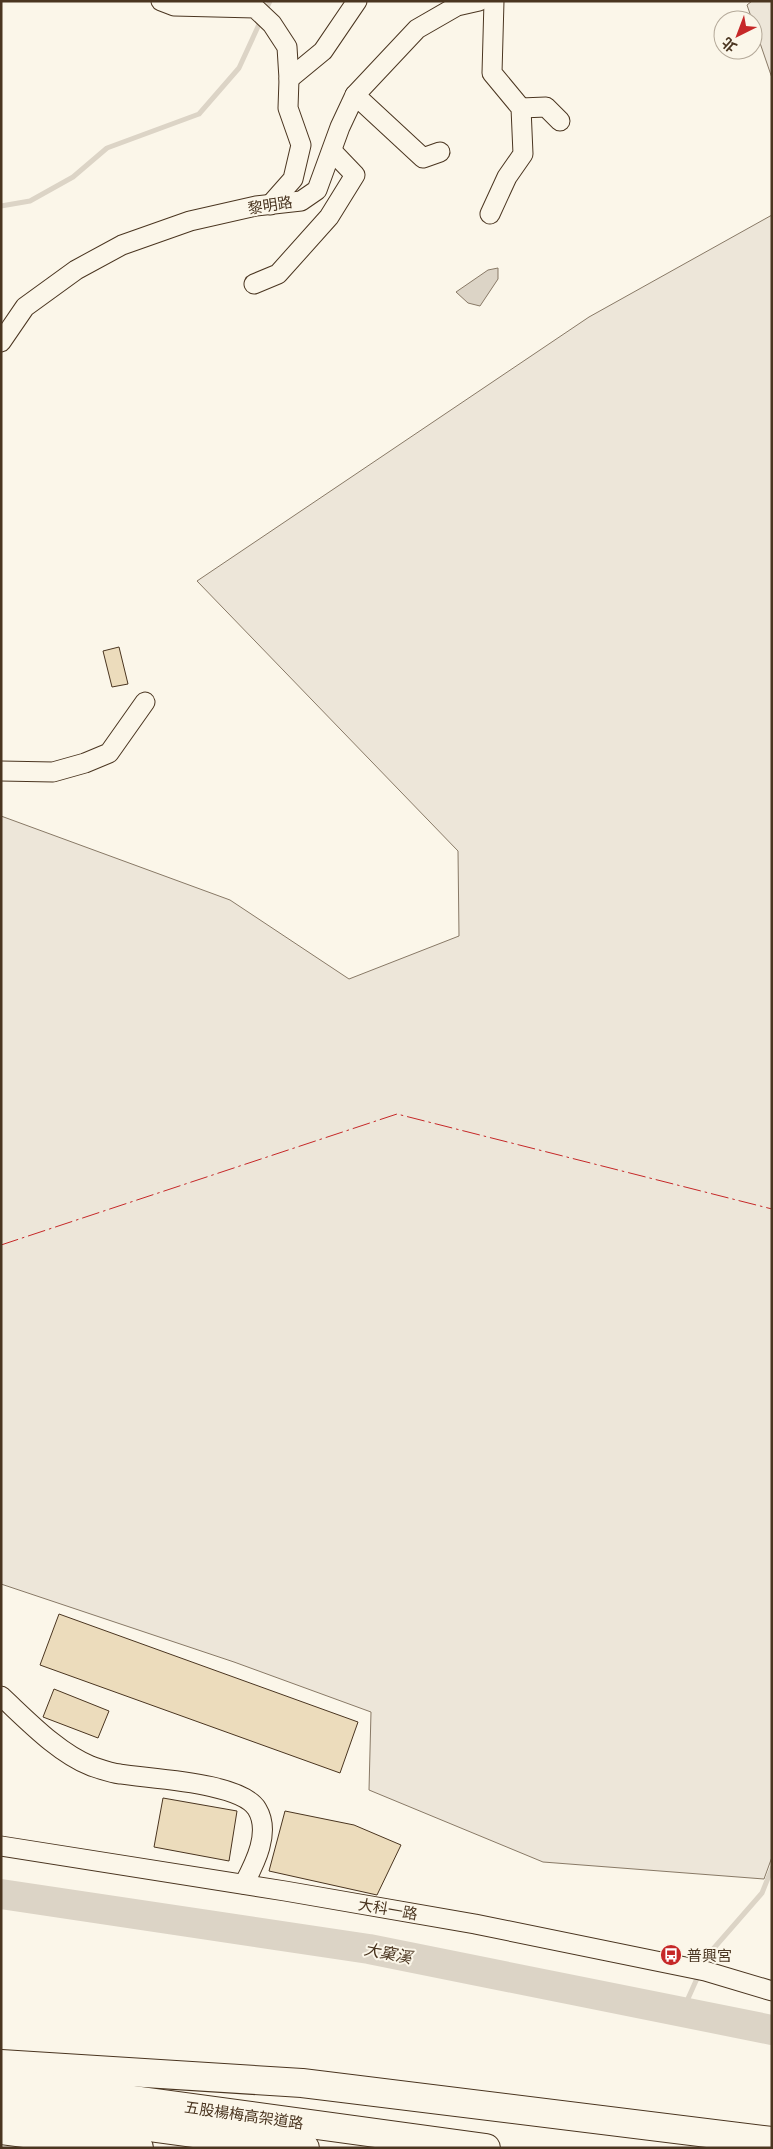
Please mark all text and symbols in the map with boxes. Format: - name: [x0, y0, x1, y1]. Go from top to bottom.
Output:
- north arrow: [713, 10, 763, 60]
- text: 北: [718, 33, 741, 56]
- street label: 黎明路: [246, 191, 294, 219]
- street label: 大科一路: [357, 1893, 419, 1925]
- water label: 大窠溪: [362, 1938, 416, 1969]
- bus stop icon: 普興宮: [659, 1943, 683, 1967]
- place label: 普興宮: [687, 1945, 732, 1966]
- street label: 五股楊梅高架道路: [183, 2096, 305, 2134]

